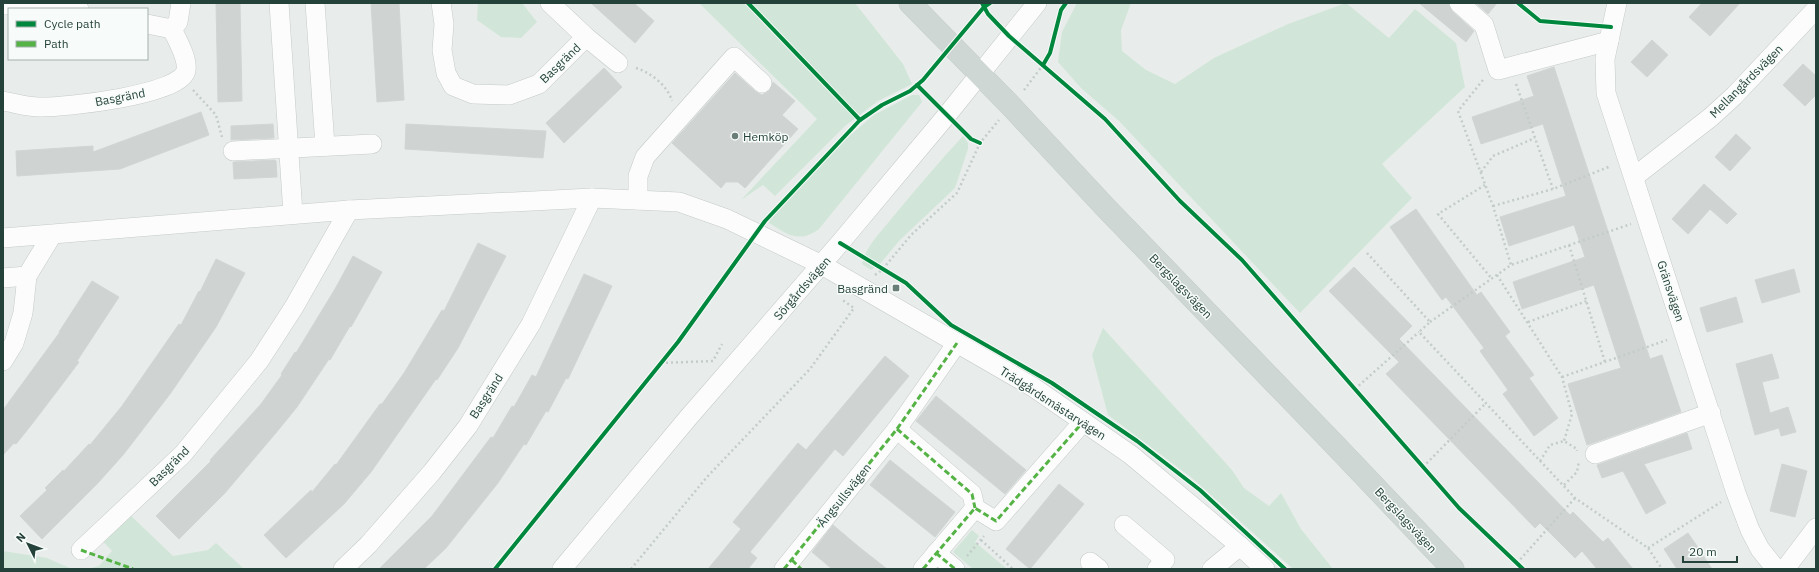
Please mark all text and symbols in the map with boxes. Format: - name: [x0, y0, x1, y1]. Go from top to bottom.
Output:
- legend: [8, 8, 148, 60]
- text: Cycle path: [44, 16, 101, 31]
- text: Path: [44, 36, 69, 51]
- street label: Basgränd: [536, 40, 584, 86]
- street label: Mellangårdsvägen: [1706, 41, 1786, 121]
- street label: Basgränd: [94, 85, 146, 109]
- place label: Hemköp: [743, 129, 788, 144]
- marker: Hemköp: [730, 131, 740, 141]
- street label: Bergslagsvägen: [1146, 250, 1216, 322]
- street label: Sörgårdsvägen: [770, 253, 834, 323]
- street label: Gränsvägen: [1654, 258, 1688, 324]
- place label: Basgränd: [837, 281, 888, 296]
- marker: Basgränd: [891, 283, 901, 293]
- street label: Trädgårdsmästarvägen: [997, 363, 1109, 443]
- street label: Basgränd: [466, 371, 506, 421]
- street label: Basgränd: [146, 443, 192, 489]
- street label: Ängsullsvägen: [814, 460, 874, 530]
- street label: Bergslagsvägen: [1372, 484, 1440, 556]
- north arrow: [8, 524, 48, 564]
- text: N: [13, 530, 28, 545]
- scale bar: [1683, 538, 1737, 564]
- text: 20 m: [1689, 544, 1717, 559]

